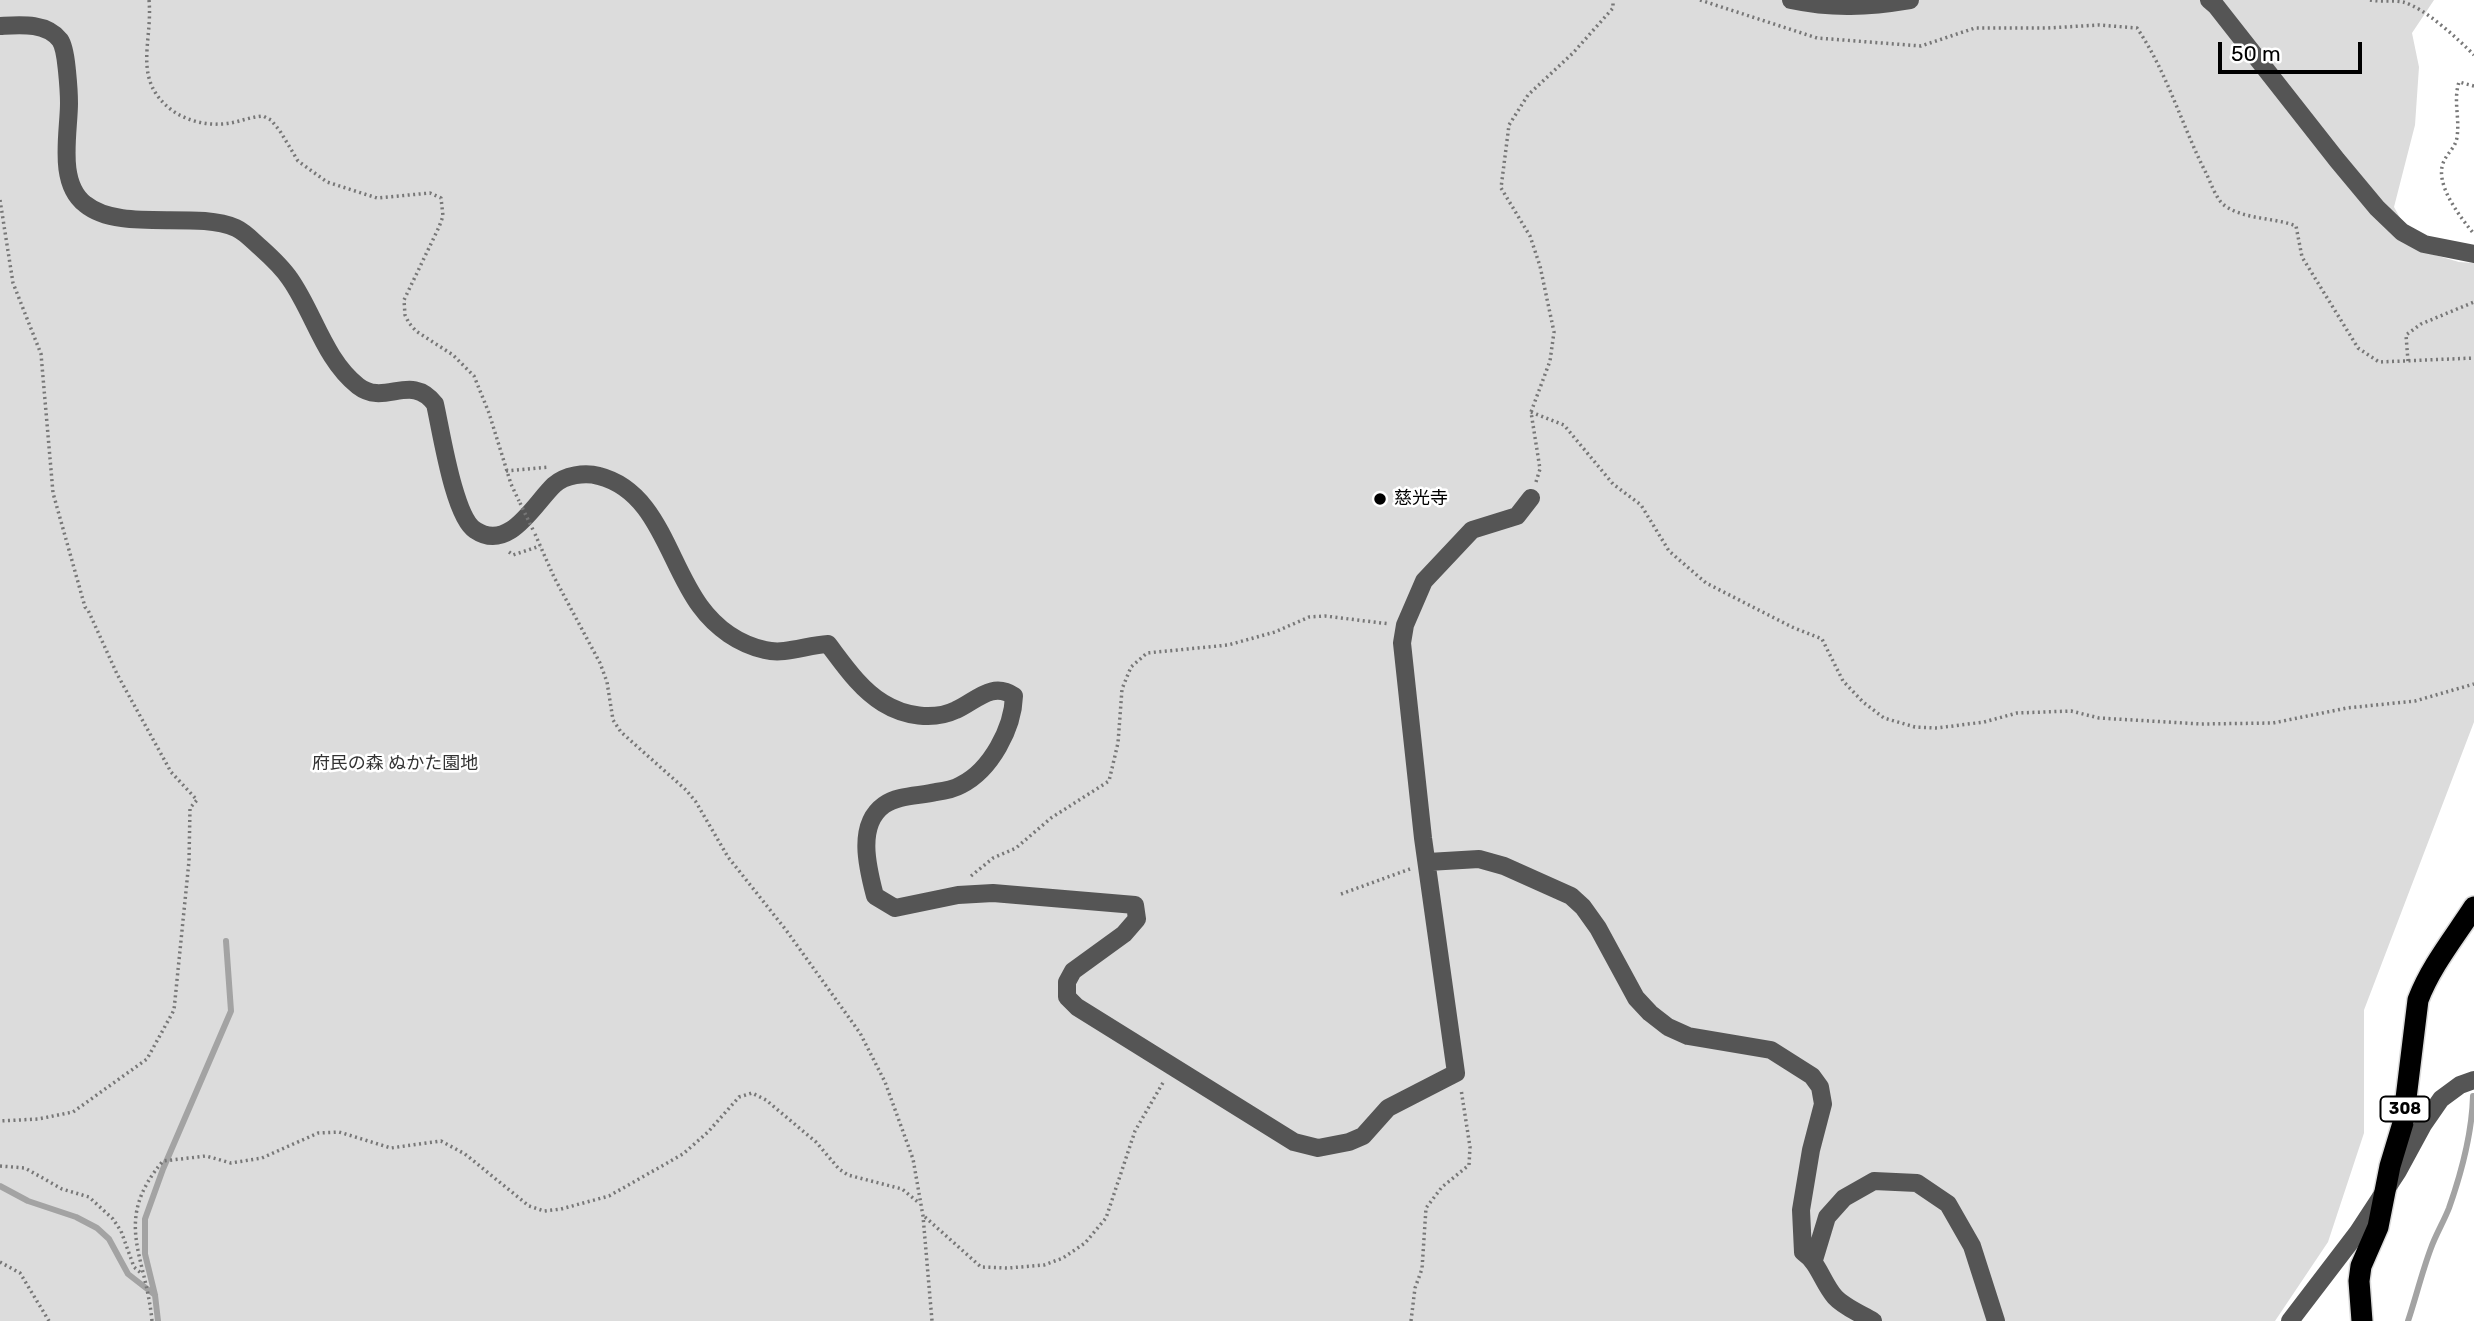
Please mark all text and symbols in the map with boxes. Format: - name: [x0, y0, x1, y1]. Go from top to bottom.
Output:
- scale bar: [2222, 28, 2366, 72]
- text: 50 m: [2231, 41, 2281, 66]
- place label: 慈光寺: [1394, 488, 1448, 510]
- marker: 慈光寺: [1372, 491, 1388, 507]
- park label: 府民の森 ぬかた園地: [312, 753, 478, 775]
- road number: 308: [2380, 1096, 2430, 1121]

